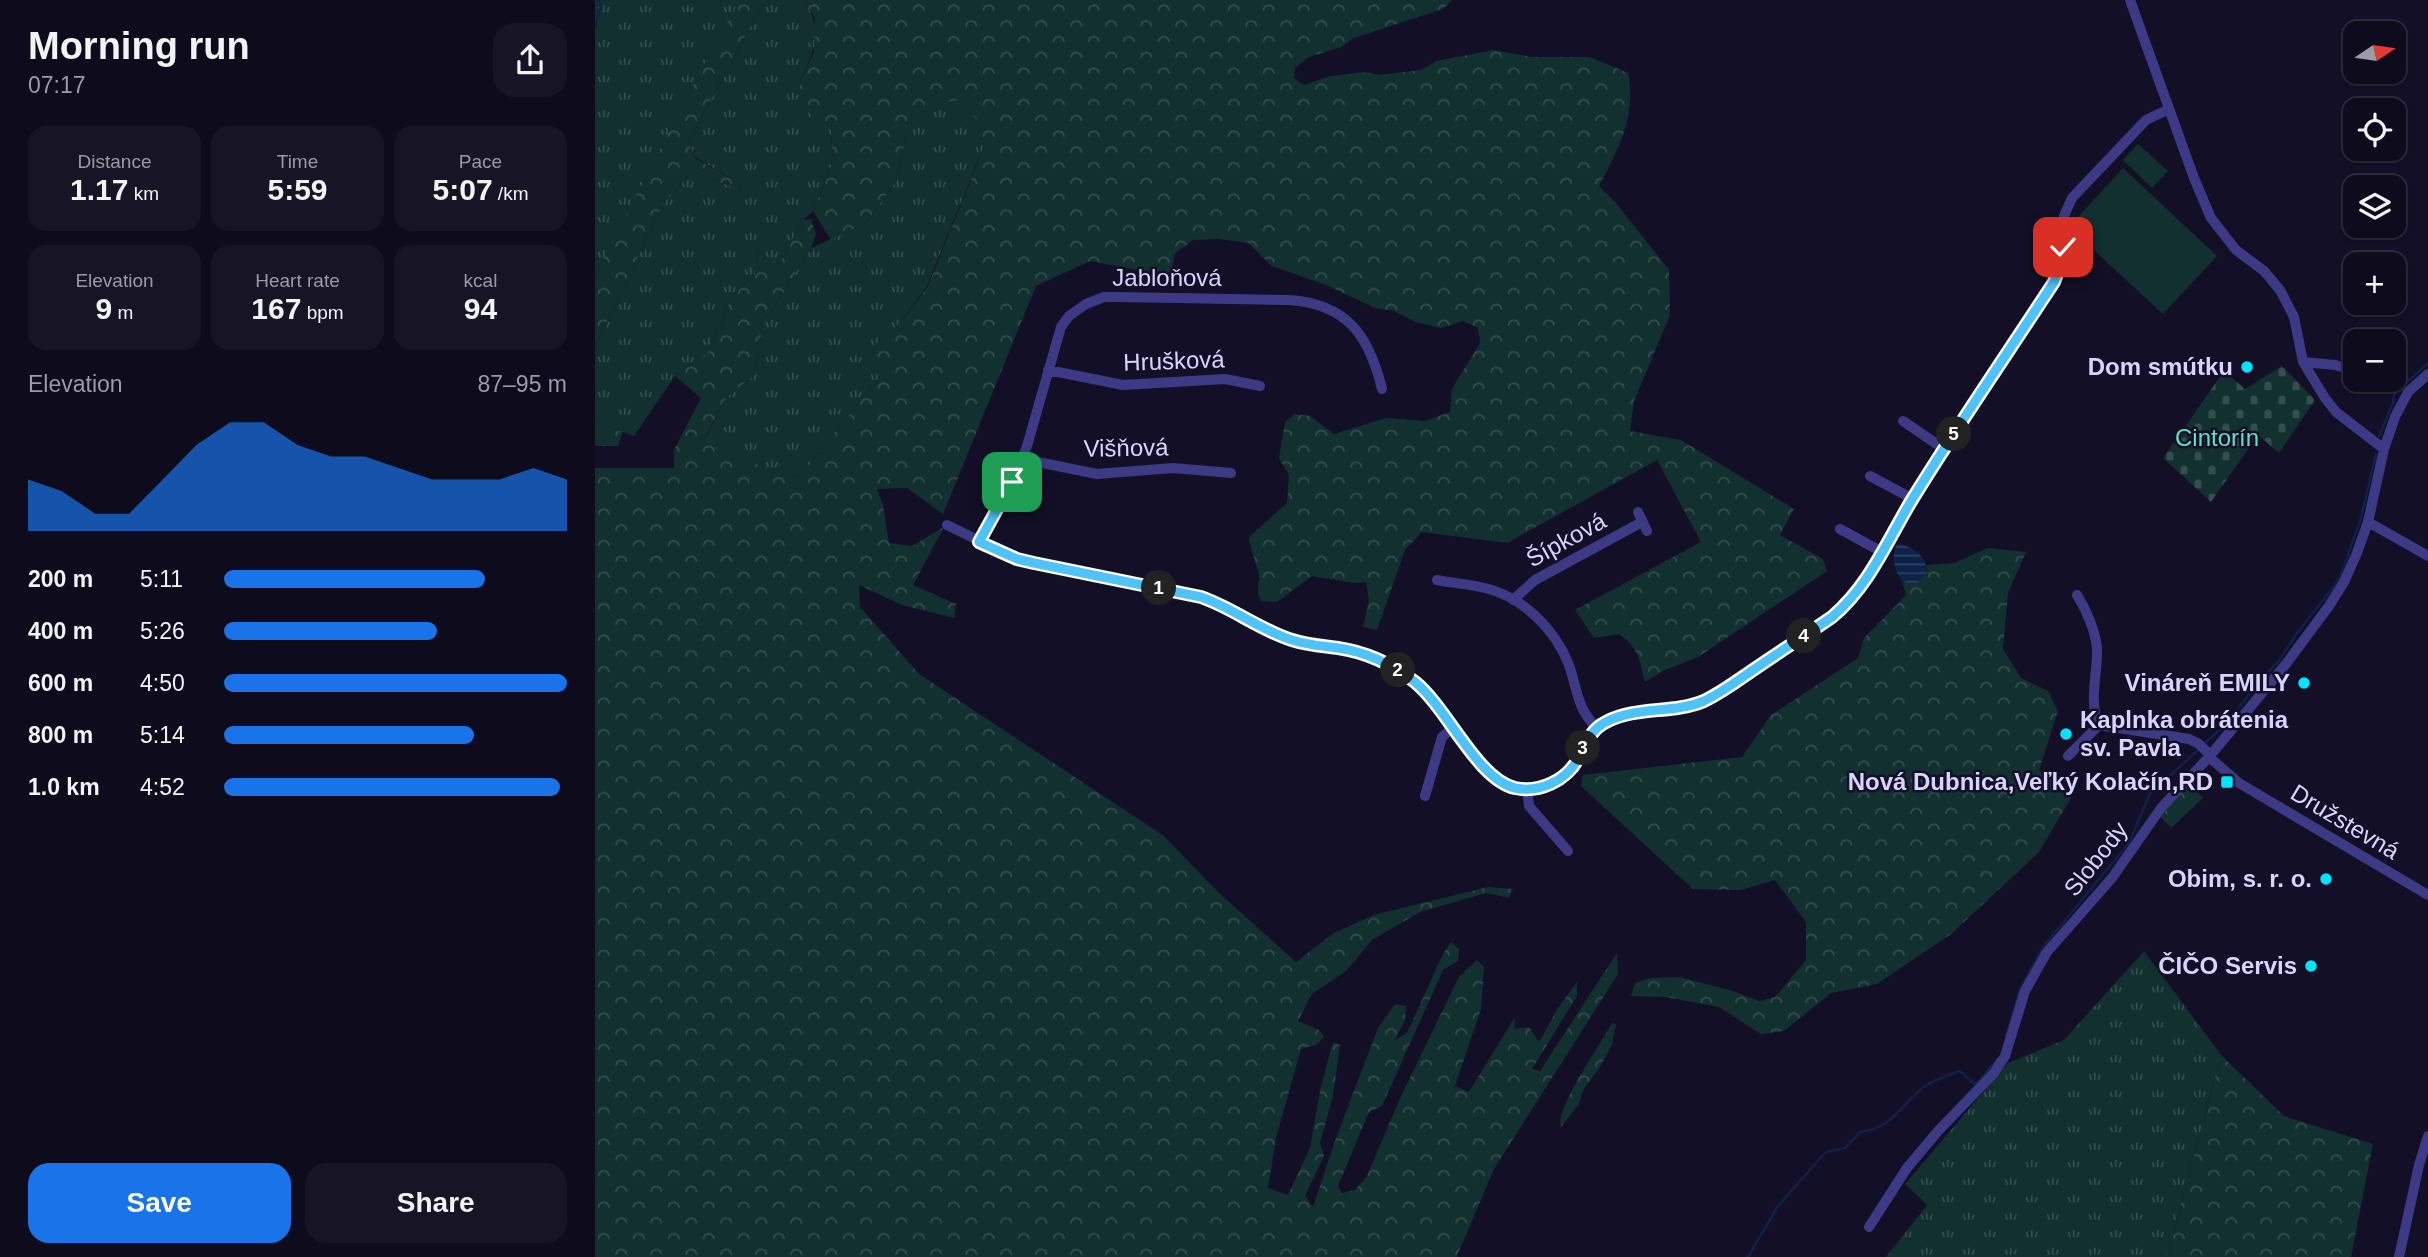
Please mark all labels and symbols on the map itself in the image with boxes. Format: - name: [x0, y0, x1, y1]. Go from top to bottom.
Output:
- north arrow: [2343, 21, 2406, 84]
- pin: [2033, 217, 2093, 277]
- street label: Jabloňová: [1112, 264, 1222, 291]
- street label: Hrušková: [1123, 345, 1226, 376]
- place label: Dom smútku: [2088, 353, 2233, 380]
- marker: Dom smútku: [2239, 359, 2255, 375]
- pin: 5: [1937, 416, 1971, 452]
- park label: Cintorín: [2175, 424, 2259, 451]
- street label: Višňová: [1083, 433, 1169, 462]
- pin: [982, 452, 1042, 512]
- street label: Šípková: [1521, 506, 1611, 572]
- pin: 1: [1141, 570, 1177, 606]
- pin: 4: [1787, 618, 1821, 654]
- pin: 2: [1381, 652, 1415, 688]
- place label: Vináreň EMILY: [2125, 669, 2290, 696]
- marker: Vináreň EMILY: [2296, 675, 2312, 691]
- place label: Kaplnka obrátenia sv. Pavla: [2080, 706, 2289, 761]
- marker: Kaplnka obrátenia sv. Pavla: [2058, 726, 2074, 742]
- pin: 3: [1565, 730, 1601, 766]
- place label: Nová Dubnica,Veľký Kolačín,RD: [1848, 768, 2213, 795]
- marker: Nová Dubnica,Veľký Kolačín,RD: [2219, 774, 2235, 790]
- street label: Družstevná: [2286, 779, 2405, 865]
- street label: Slobody: [2058, 816, 2133, 901]
- place label: Obim, s. r. o.: [2168, 865, 2312, 892]
- marker: Obim, s. r. o.: [2318, 871, 2334, 887]
- place label: ČIČO Servis: [2158, 952, 2297, 979]
- marker: ČIČO Servis: [2303, 958, 2319, 974]

